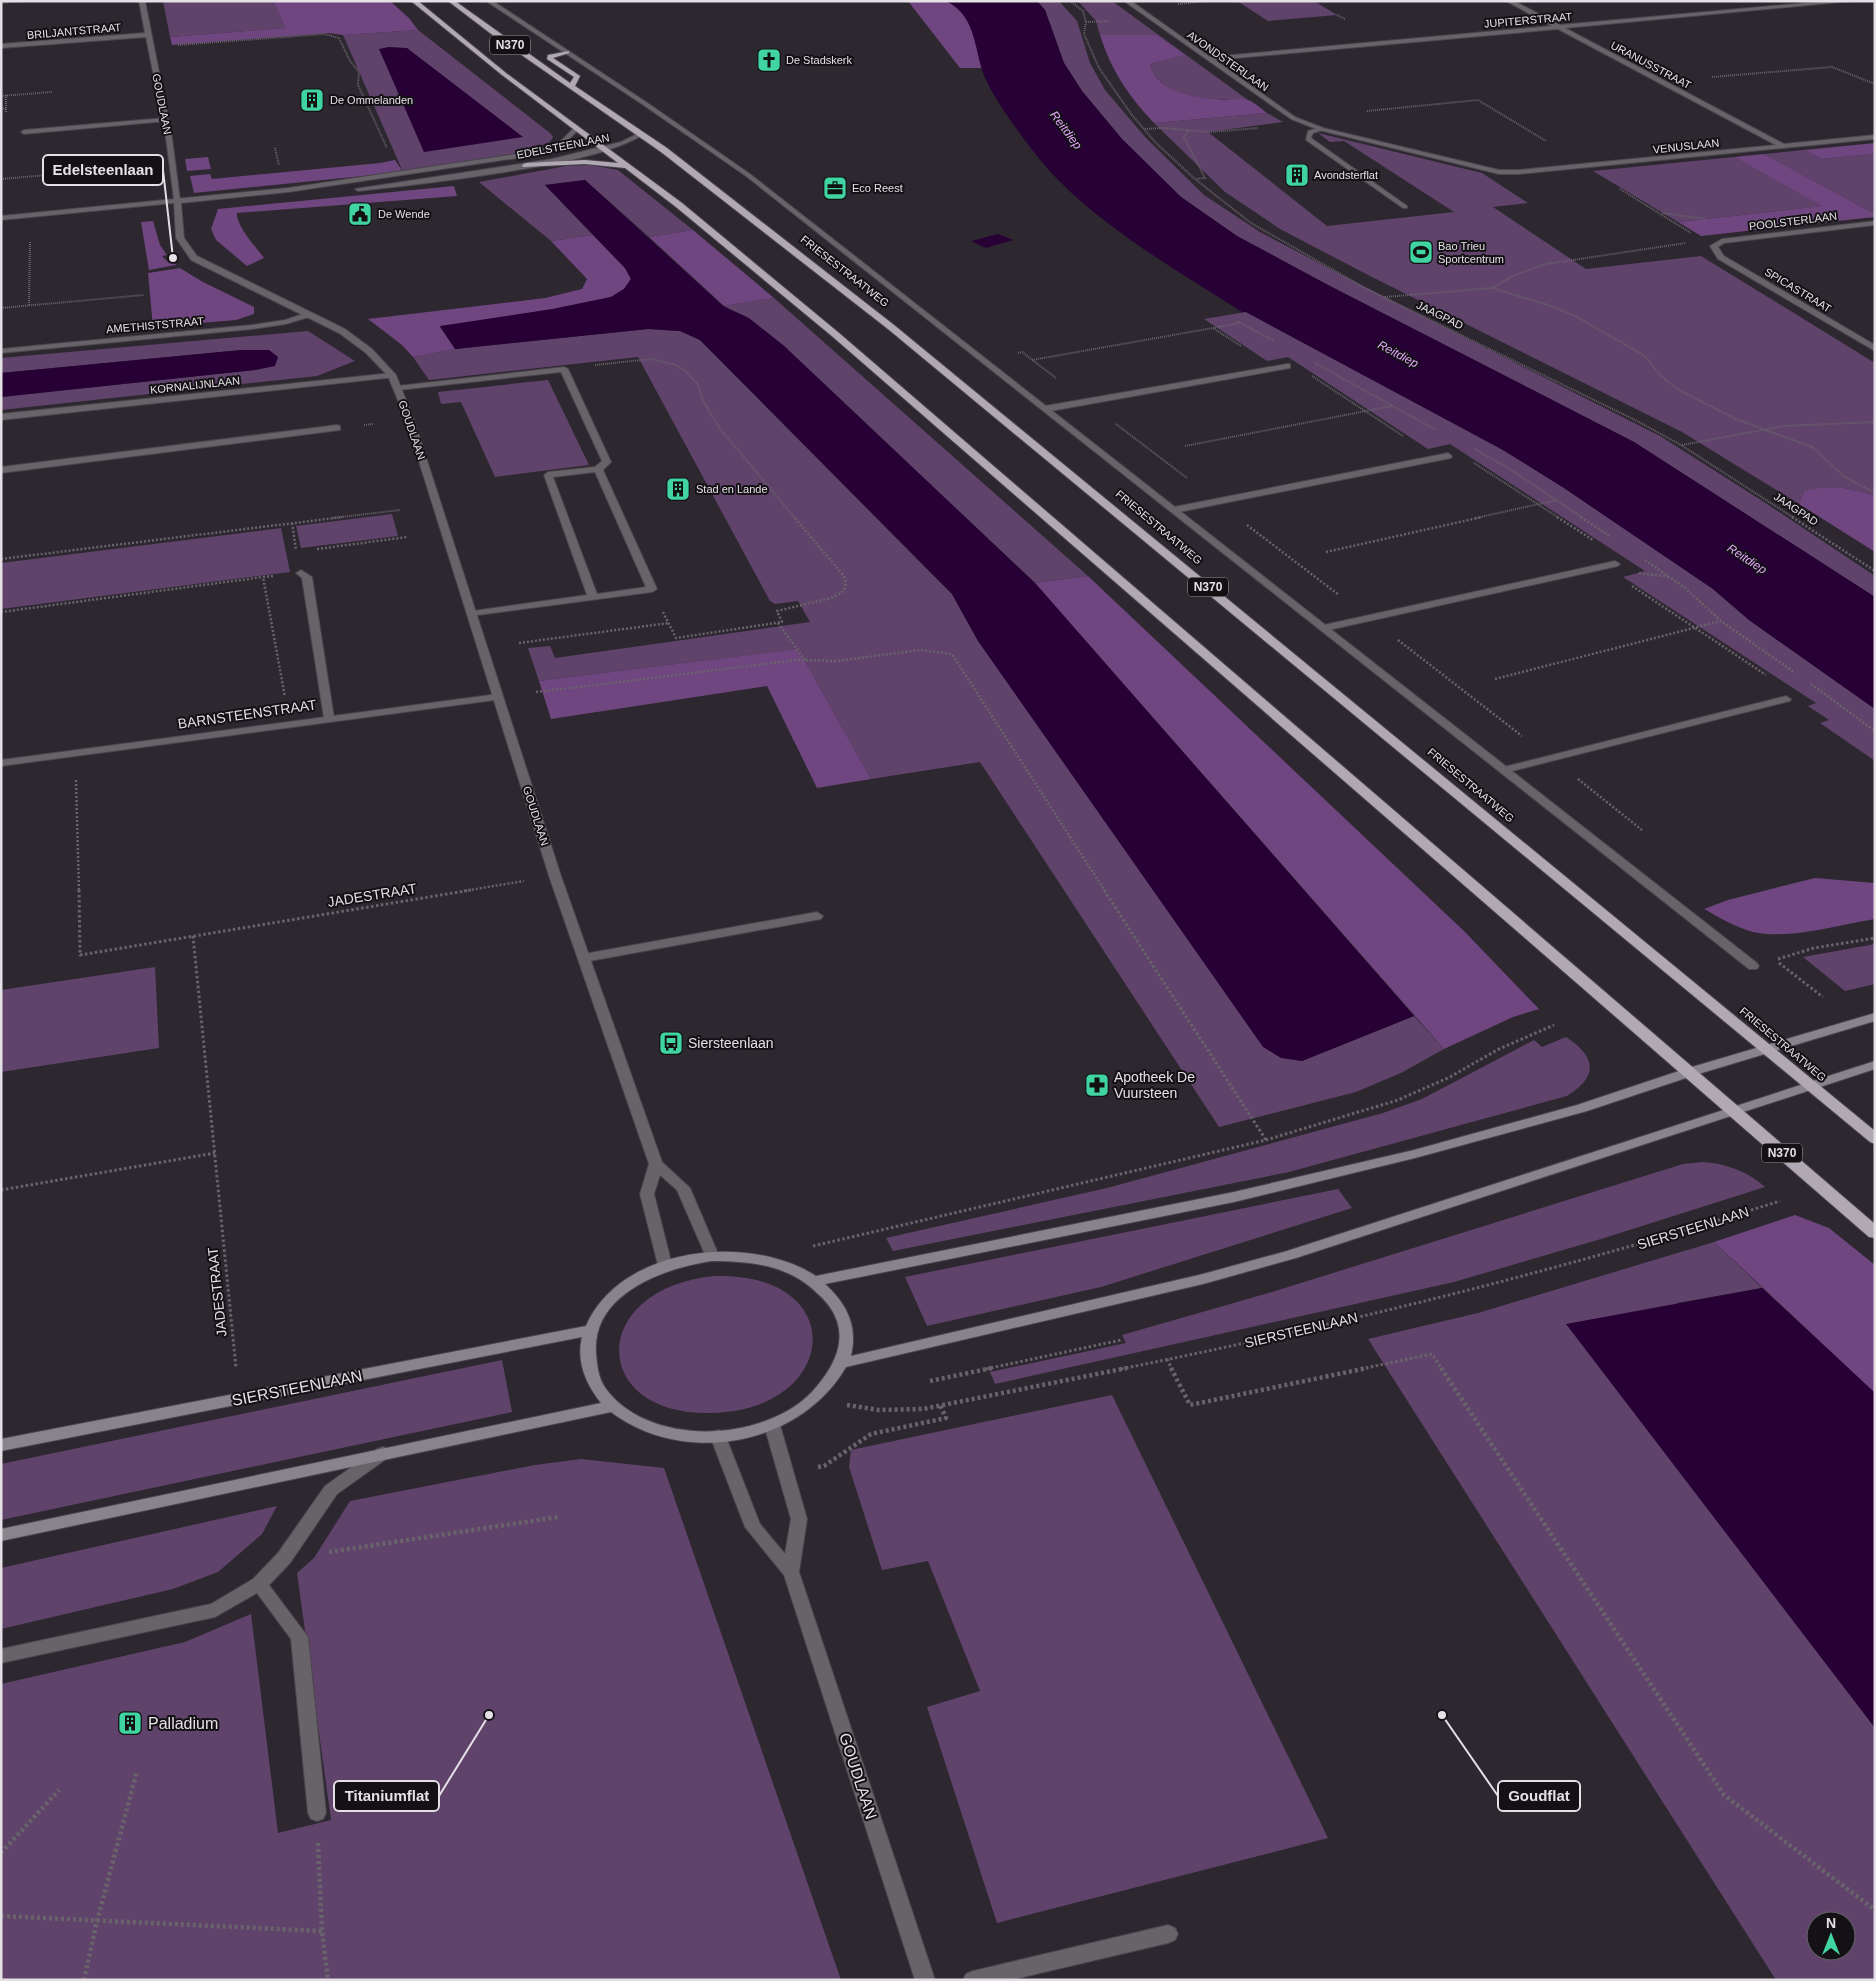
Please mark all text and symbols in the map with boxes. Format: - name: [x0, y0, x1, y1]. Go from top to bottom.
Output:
- street label: JUPITERSTRAAT: [1483, 10, 1573, 30]
- street label: BRILJANTSTRAAT: [26, 21, 122, 41]
- street label: AVONDSTERLAAN: [1185, 28, 1271, 94]
- road number: N370: [490, 36, 530, 54]
- street label: URANUSSTRAAT: [1609, 39, 1693, 91]
- church icon: De Stadskerk: [756, 47, 782, 73]
- place label: De Stadskerk: [786, 54, 853, 66]
- street label: GOUDLAAN: [150, 73, 174, 135]
- building icon: De Ommelanden: [299, 87, 325, 113]
- place label: De Ommelanden: [330, 94, 413, 106]
- water label: Reitdiep: [1047, 108, 1085, 152]
- street label: EDELSTEENLAAN: [516, 131, 610, 161]
- street label: VENUSLAAN: [1652, 137, 1720, 155]
- callout: Edelsteenlaan: [43, 155, 163, 185]
- text: Edelsteenlaan: [53, 161, 153, 178]
- building icon: Avondsterflat: [1284, 162, 1310, 188]
- place label: Avondsterflat: [1314, 169, 1378, 181]
- office icon: Eco Reest: [822, 175, 848, 201]
- place label: Eco Reest: [852, 182, 903, 194]
- public building icon: De Wende: [347, 201, 373, 227]
- place label: De Wende: [378, 208, 430, 220]
- street label: POOLSTERLAAN: [1748, 210, 1838, 232]
- street label: FRIESESTRAATWEG: [799, 233, 891, 309]
- sports icon: Bao Trieu Sportcentrum: [1408, 239, 1434, 265]
- place label: Bao Trieu Sportcentrum: [1438, 240, 1504, 265]
- street label: SPICASTRAAT: [1763, 265, 1834, 315]
- street label: JAAGPAD: [1415, 299, 1465, 331]
- street label: AMETHISTSTRAAT: [106, 315, 205, 335]
- water label: Reitdiep: [1375, 337, 1421, 371]
- street label: KORNALIJNLAAN: [149, 374, 241, 396]
- street label: GOUDLAAN: [396, 399, 428, 461]
- building icon: Stad en Lande: [665, 476, 691, 502]
- place label: Stad en Lande: [696, 483, 768, 495]
- street label: FRIESESTRAATWEG: [1114, 488, 1204, 566]
- street label: JAAGPAD: [1772, 490, 1821, 528]
- water label: Reitdiep: [1725, 541, 1770, 577]
- road number: N370: [1188, 578, 1228, 596]
- street label: BARNSTEENSTRAAT: [177, 696, 318, 732]
- street label: FRIESESTRAATWEG: [1426, 746, 1516, 824]
- street label: GOUDLAAN: [521, 785, 551, 847]
- street label: JADESTRAAT: [326, 880, 418, 910]
- street label: FRIESESTRAATWEG: [1738, 1005, 1828, 1083]
- bus stop icon: Siersteenlaan: [658, 1030, 684, 1056]
- place label: Siersteenlaan: [688, 1035, 774, 1051]
- place label: Apotheek De Vuursteen: [1114, 1069, 1195, 1101]
- pharmacy icon: Apotheek De Vuursteen: [1084, 1072, 1110, 1098]
- road number: N370: [1762, 1144, 1802, 1162]
- street label: SIERSTEENLAAN: [1635, 1203, 1751, 1253]
- street label: JADESTRAAT: [204, 1246, 230, 1338]
- street label: SIERSTEENLAAN: [1243, 1309, 1359, 1351]
- street label: SIERSTEENLAAN: [230, 1367, 364, 1409]
- building icon: Palladium: [117, 1710, 143, 1736]
- place label: Palladium: [148, 1715, 218, 1732]
- street label: GOUDLAAN: [836, 1731, 880, 1821]
- callout: Titaniumflat: [334, 1781, 439, 1811]
- callout: Goudflat: [1498, 1781, 1580, 1811]
- text: Titaniumflat: [345, 1787, 429, 1804]
- text: Goudflat: [1508, 1787, 1570, 1804]
- north arrow: [1806, 1911, 1856, 1961]
- text: N: [1826, 1915, 1836, 1931]

